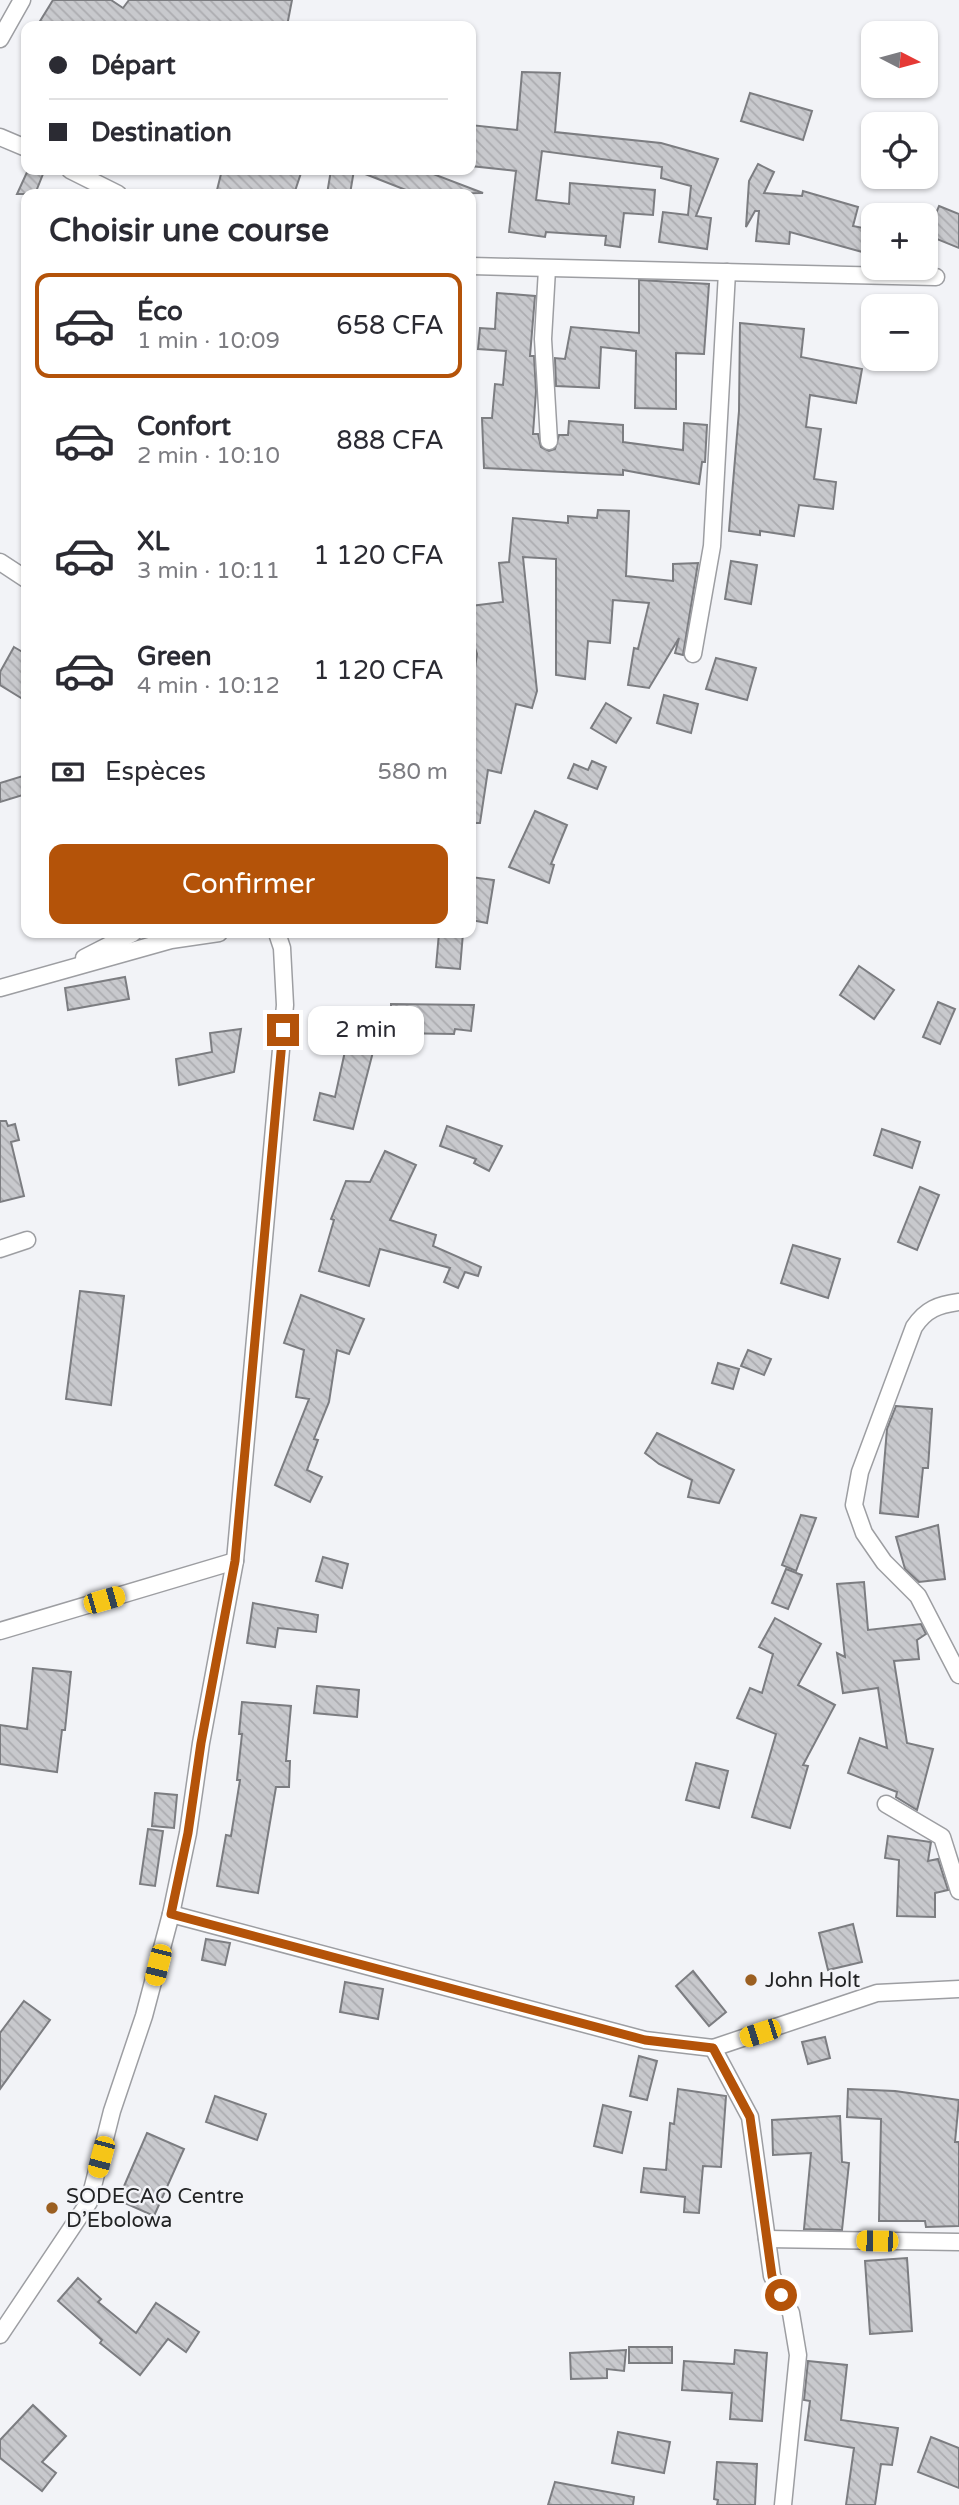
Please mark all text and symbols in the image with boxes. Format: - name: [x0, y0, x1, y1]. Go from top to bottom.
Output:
- north arrow: [861, 21, 938, 98]
- map controls: [861, 21, 938, 371]
- text: Départ: [91, 50, 176, 81]
- button: locate: [861, 112, 938, 189]
- text: Destination: [91, 117, 232, 148]
- button: +: [861, 203, 938, 280]
- text: Choisir une course: [49, 212, 329, 250]
- icon: car: [53, 294, 116, 357]
- button: −: [861, 294, 938, 371]
- text: Éco: [137, 296, 183, 327]
- text: 658 CFA: [336, 310, 444, 341]
- text: 1 min · 10:09: [137, 327, 280, 355]
- icon: car: [53, 409, 116, 472]
- text: Confort: [137, 411, 231, 442]
- text: 888 CFA: [336, 425, 444, 456]
- text: 2 min · 10:10: [137, 442, 280, 470]
- icon: car: [53, 524, 116, 587]
- text: XL: [137, 526, 169, 557]
- text: 1 120 CFA: [313, 540, 444, 571]
- text: 3 min · 10:11: [137, 557, 280, 585]
- icon: car: [53, 639, 116, 702]
- text: Green: [137, 641, 212, 672]
- text: 1 120 CFA: [313, 655, 444, 686]
- text: 4 min · 10:12: [137, 672, 280, 700]
- icon: cash: [49, 753, 87, 791]
- text: Espèces: [105, 756, 206, 787]
- text: 580 m: [378, 758, 448, 786]
- button: Confirmer: [49, 844, 448, 924]
- callout: 2 min: [308, 1006, 423, 1054]
- route end: [267, 1014, 299, 1046]
- text: 2 min: [335, 1016, 397, 1044]
- car: [81, 1584, 128, 1616]
- car: [143, 1942, 174, 1988]
- place label: John Holt: [765, 1968, 860, 1993]
- marker: John Holt: [743, 1972, 759, 1988]
- car: [737, 2017, 784, 2049]
- car: [86, 2134, 117, 2180]
- place label: SODECAO Centre D’Ebolowa: [66, 2184, 244, 2233]
- marker: SODECAO Centre D’Ebolowa: [44, 2200, 60, 2216]
- car: [856, 2230, 899, 2252]
- route start: [765, 2279, 797, 2311]

